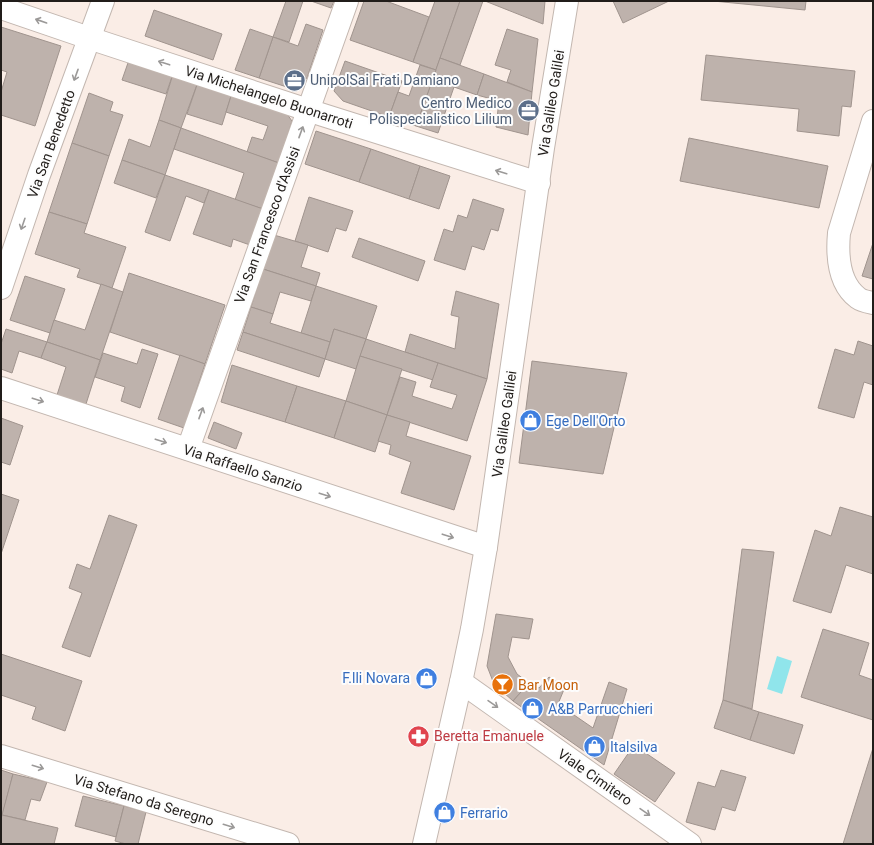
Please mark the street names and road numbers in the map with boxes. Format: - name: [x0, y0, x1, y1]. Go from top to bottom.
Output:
- street label: Via Galileo Galilei: [535, 48, 567, 158]
- street label: Via Michelangelo Buonarroti: [183, 62, 355, 132]
- street label: Via San Benedetto: [24, 88, 78, 200]
- street label: Via San Francesco d'Assisi: [231, 144, 303, 306]
- street label: Via Galileo Galilei: [489, 369, 519, 479]
- street label: Via Raffaello Sanzio: [181, 441, 305, 495]
- street label: Viale Cimitero: [555, 745, 635, 809]
- street label: Via Stefano da Seregno: [72, 771, 216, 829]

